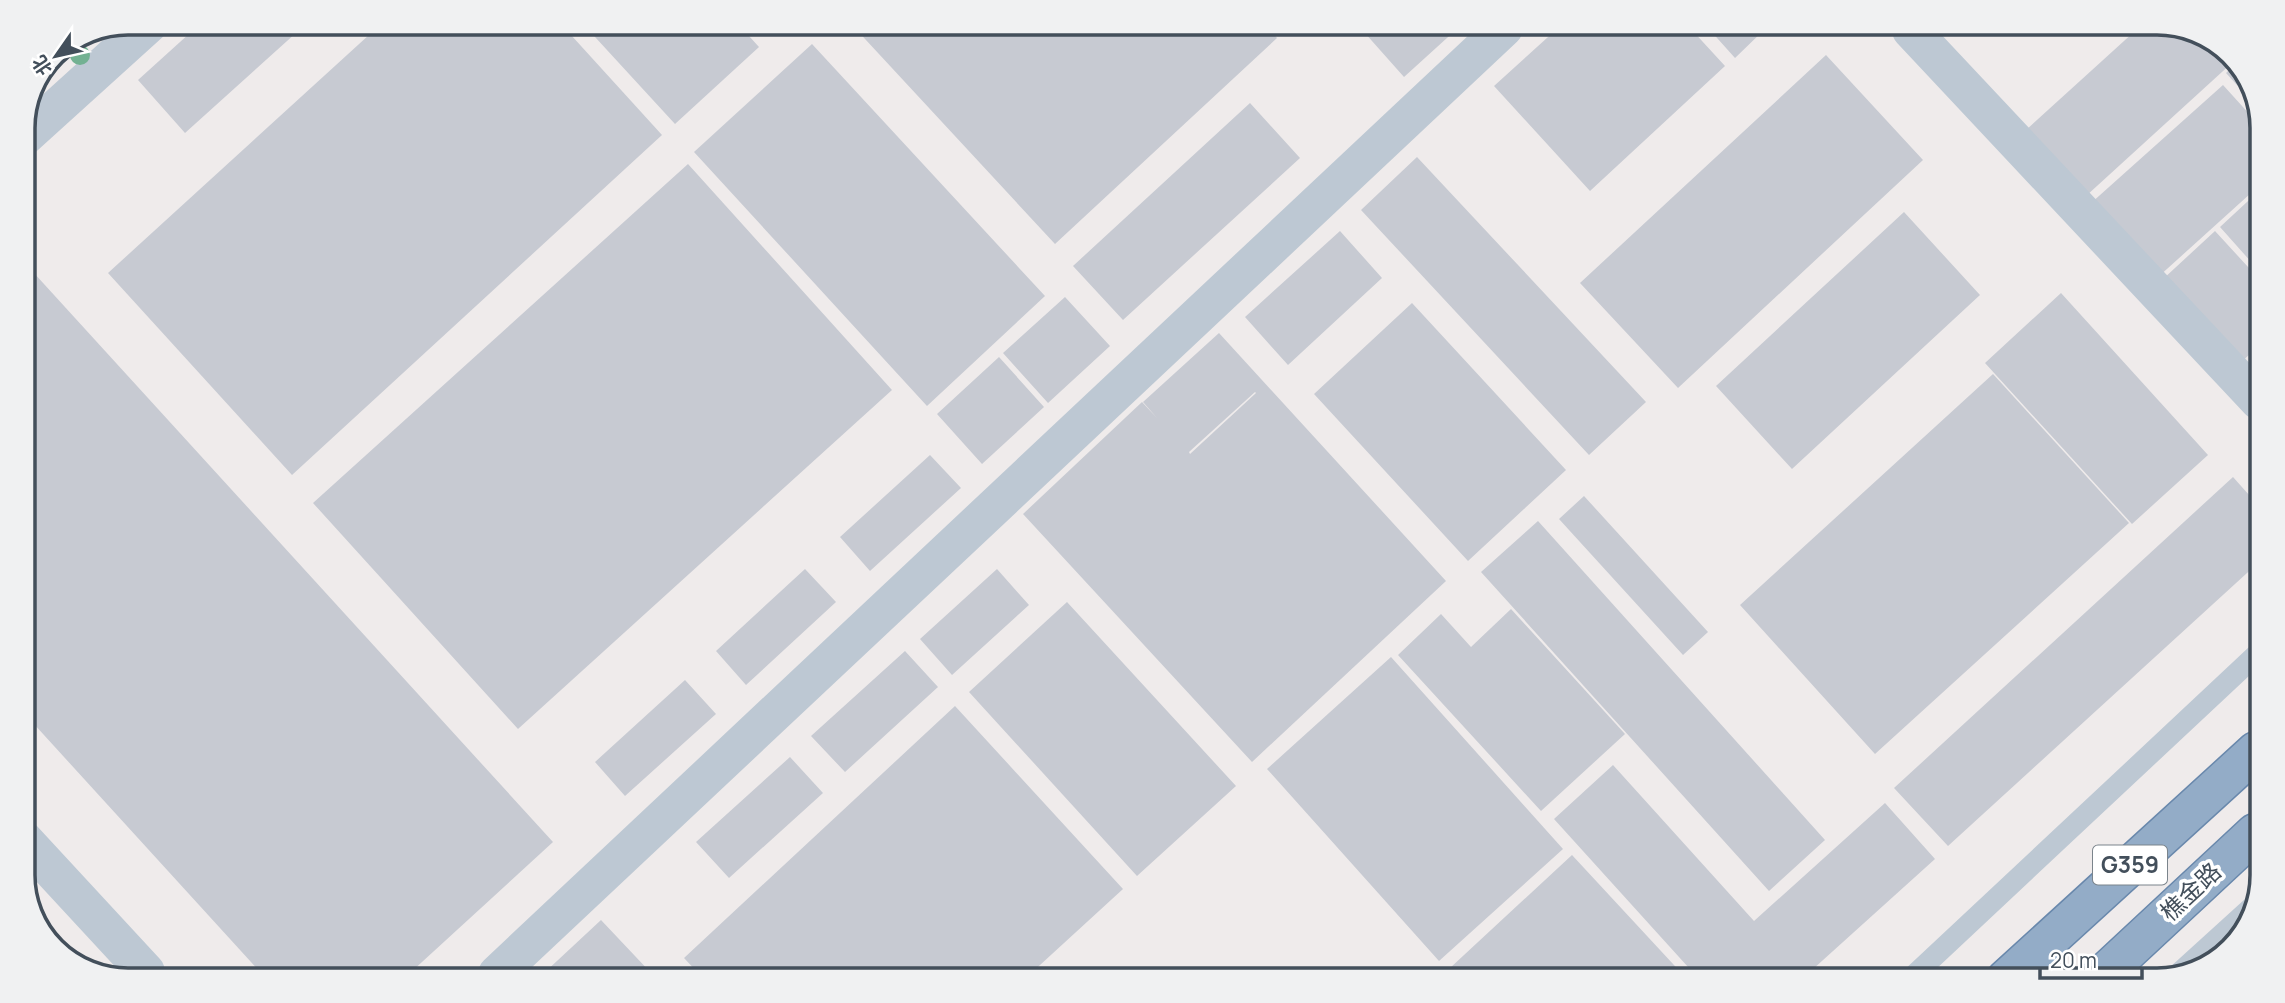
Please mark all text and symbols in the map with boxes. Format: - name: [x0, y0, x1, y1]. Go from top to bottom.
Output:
- north arrow: [21, 21, 91, 91]
- text: 北: [26, 50, 58, 81]
- road number: G359: [2093, 846, 2167, 884]
- street label: 樵金路: [2152, 854, 2228, 928]
- scale bar: [2040, 936, 2142, 980]
- text: 20 m: [2050, 946, 2097, 974]

